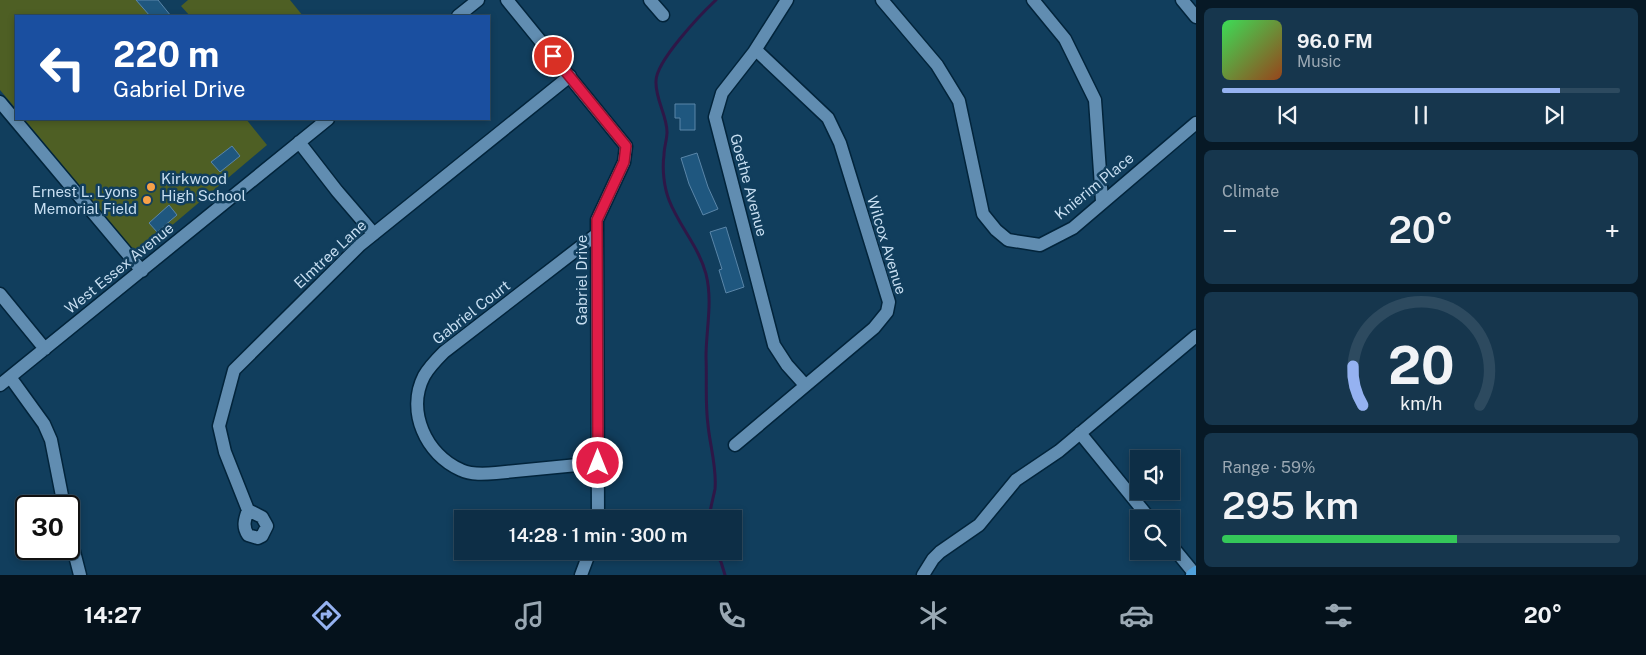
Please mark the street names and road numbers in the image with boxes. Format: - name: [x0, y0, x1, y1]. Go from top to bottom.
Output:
- street label: Goethe Avenue: [727, 132, 771, 238]
- street label: Knierim Place: [1051, 149, 1137, 223]
- street label: Wilcox Avenue: [864, 194, 910, 296]
- street label: Elmtree Lane: [290, 216, 370, 292]
- street label: West Essex Avenue: [61, 219, 177, 317]
- street label: Gabriel Drive: [573, 235, 590, 325]
- street label: Gabriel Court: [429, 276, 513, 347]

